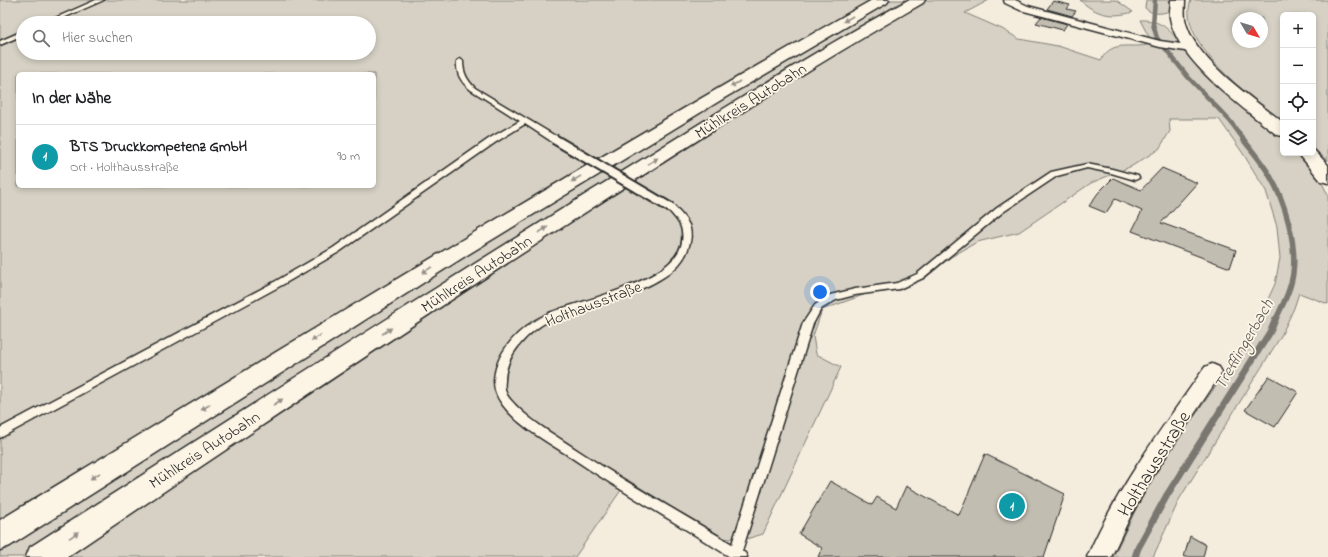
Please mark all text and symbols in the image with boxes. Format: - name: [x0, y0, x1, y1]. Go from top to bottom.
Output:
- north arrow: [1232, 12, 1268, 48]
- map controls: [1280, 12, 1316, 156]
- button: +: [1280, 12, 1316, 48]
- search box: [16, 16, 376, 60]
- one-way arrow: [842, 16, 854, 23]
- icon: search: [30, 27, 52, 49]
- text: Hier suchen: [62, 27, 133, 49]
- button: −: [1280, 48, 1316, 84]
- street label: Mühlkreis Autobahn: [690, 58, 812, 146]
- one-way arrow: [730, 80, 740, 88]
- button: locate: [1280, 84, 1316, 120]
- text: In der Nähe: [32, 86, 111, 111]
- button: layers: [1280, 120, 1316, 156]
- text: BTS Druckkompetenz GmbH: [70, 136, 247, 158]
- text: 1: [43, 147, 47, 166]
- text: 90 m: [337, 147, 360, 166]
- one-way arrow: [648, 157, 658, 165]
- text: Ort · Holthausstraße: [70, 158, 179, 177]
- one-way arrow: [570, 176, 582, 183]
- one-way arrow: [538, 226, 548, 234]
- street label: Mühlkreis Autobahn: [417, 230, 537, 320]
- one-way arrow: [422, 266, 432, 274]
- street label: Holthausstraße: [542, 275, 646, 334]
- your location: [810, 282, 830, 302]
- water label: Trefflingerbach: [1208, 294, 1282, 395]
- one-way arrow: [382, 327, 392, 335]
- one-way arrow: [310, 335, 322, 342]
- one-way arrow: [273, 398, 283, 406]
- one-way arrow: [200, 403, 211, 411]
- street label: Mühlkreis Autobahn: [145, 406, 265, 496]
- street label: Holthausstraße: [1112, 406, 1199, 523]
- one-way arrow: [90, 472, 100, 480]
- pin: 1: [999, 491, 1025, 521]
- one-way arrow: [68, 532, 79, 539]

